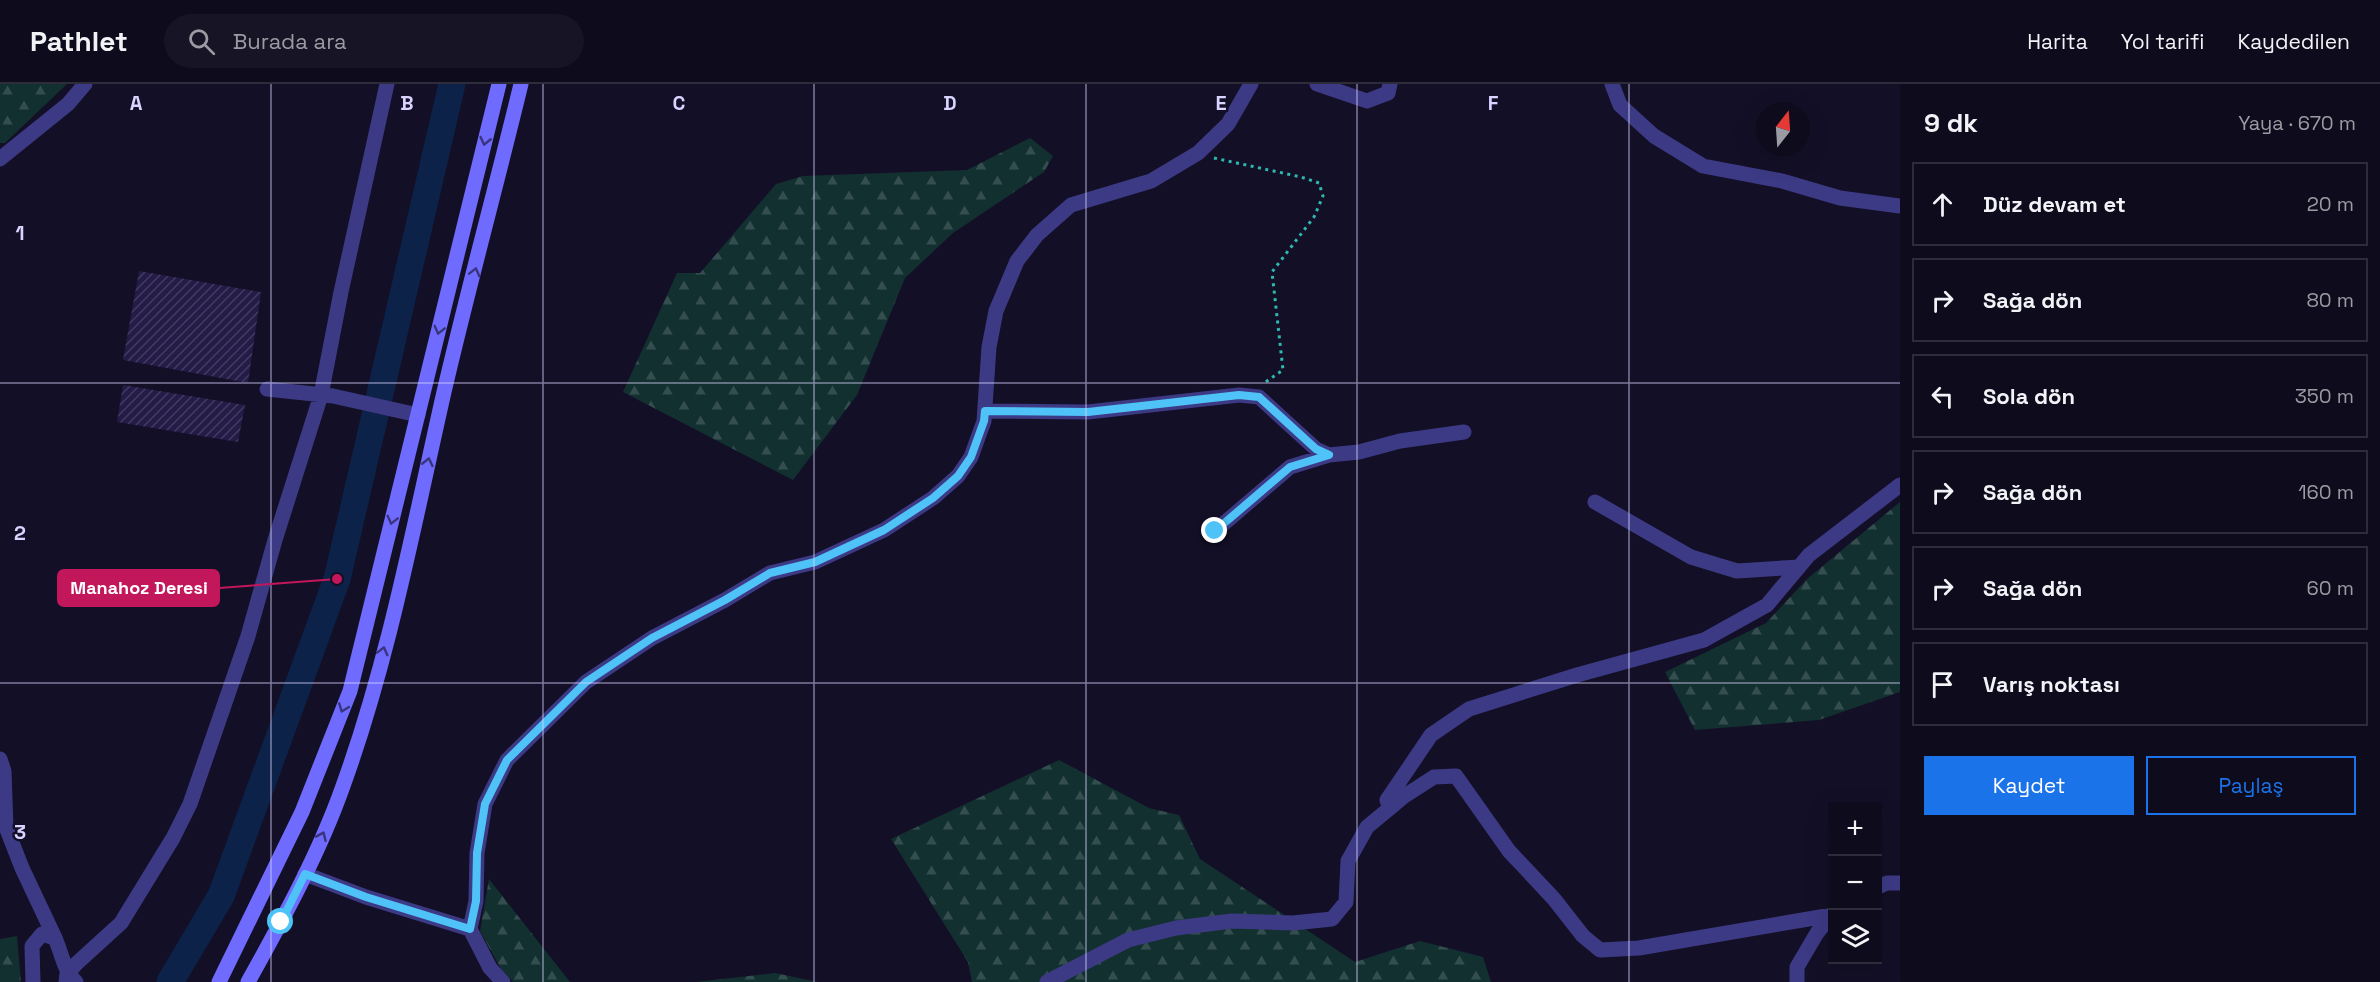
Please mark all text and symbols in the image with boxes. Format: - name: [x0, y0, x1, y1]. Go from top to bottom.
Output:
- search box: [164, 14, 584, 68]
- text: Pathlet: [30, 23, 128, 59]
- icon: search: [185, 25, 218, 58]
- text: Burada ara: [233, 27, 347, 55]
- text: Harita: [2027, 28, 2088, 55]
- text: Yol tarifi: [2121, 28, 2204, 55]
- text: Kaydedilen: [2237, 28, 2350, 55]
- text: A: [130, 90, 143, 116]
- text: B: [400, 90, 414, 116]
- text: C: [673, 90, 686, 116]
- text: D: [943, 90, 957, 116]
- text: E: [1215, 90, 1227, 116]
- text: F: [1488, 90, 1499, 116]
- north arrow: [1756, 102, 1810, 156]
- text: 9 dk: [1924, 106, 1978, 140]
- text: Yaya · 670 m: [2238, 110, 2356, 136]
- one-way arrow: [480, 136, 493, 146]
- icon: ahead: [1926, 188, 1959, 221]
- text: Düz devam et: [1983, 190, 2126, 218]
- text: 20 m: [2307, 191, 2354, 217]
- text: 1: [15, 220, 25, 246]
- one-way arrow: [467, 267, 480, 277]
- icon: right: [1926, 284, 1959, 317]
- text: Sağa dön: [1983, 286, 2082, 314]
- text: 80 m: [2306, 287, 2354, 313]
- one-way arrow: [434, 325, 447, 335]
- icon: left: [1926, 380, 1959, 413]
- text: Sola dön: [1983, 382, 2075, 410]
- text: 350 m: [2295, 383, 2354, 409]
- one-way arrow: [421, 457, 434, 467]
- icon: right: [1926, 476, 1959, 509]
- text: Sağa dön: [1983, 478, 2082, 506]
- text: 160 m: [2298, 479, 2354, 505]
- one-way arrow: [387, 514, 400, 524]
- route end: [1201, 517, 1227, 543]
- text: 2: [14, 520, 26, 546]
- callout: Manahoz Deresi: [58, 570, 219, 606]
- icon: right: [1926, 572, 1959, 605]
- text: Sağa dön: [1983, 574, 2082, 602]
- text: 60 m: [2307, 575, 2354, 601]
- text: Manahoz Deresi: [70, 576, 208, 599]
- one-way arrow: [376, 647, 388, 657]
- icon: arrive: [1926, 668, 1959, 701]
- text: Varış noktası: [1983, 670, 2120, 698]
- one-way arrow: [338, 702, 350, 713]
- button: Kaydet: [1924, 756, 2134, 815]
- button: Paylaş: [2146, 756, 2356, 815]
- map controls: [1828, 802, 1882, 964]
- button: +: [1828, 802, 1882, 856]
- text: 3: [14, 819, 26, 845]
- one-way arrow: [315, 832, 327, 843]
- button: −: [1828, 856, 1882, 910]
- route start: [267, 908, 293, 934]
- button: layers: [1828, 910, 1882, 964]

